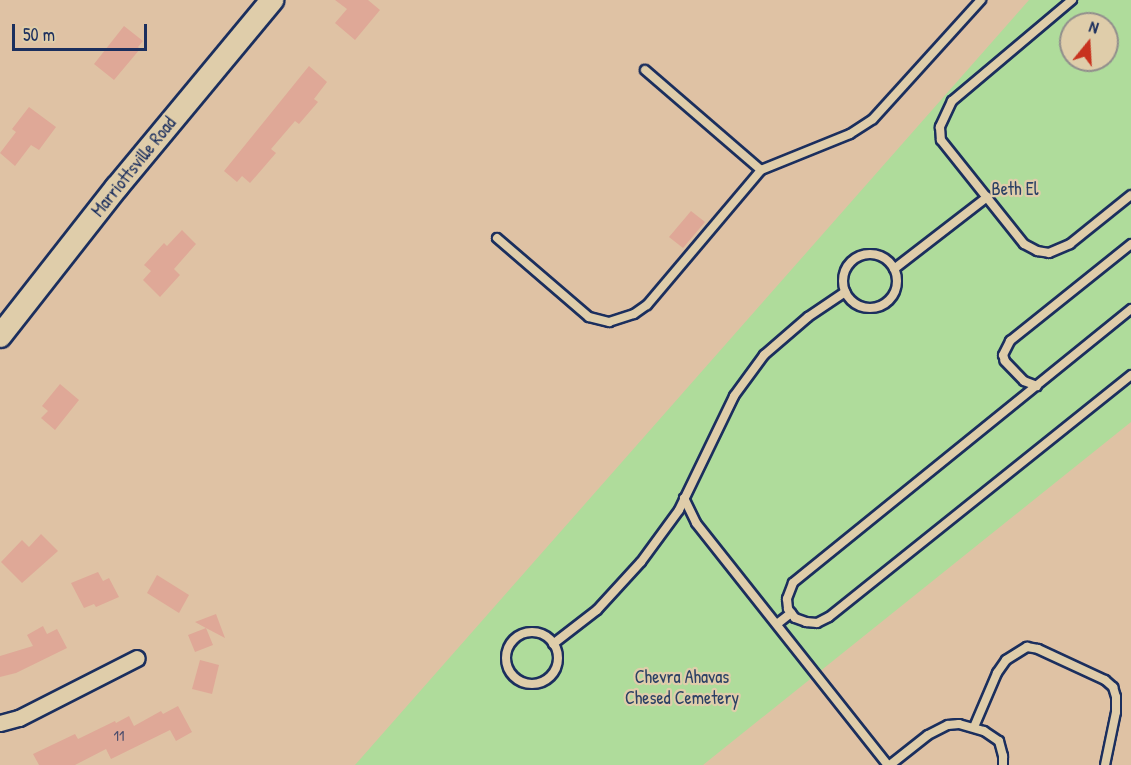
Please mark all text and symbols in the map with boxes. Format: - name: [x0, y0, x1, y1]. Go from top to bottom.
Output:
- scale bar: [15, 12, 150, 50]
- north arrow: [1059, 12, 1119, 72]
- text: N: [1086, 15, 1101, 39]
- text: 50 m: [23, 22, 55, 47]
- street label: Marriottsville Road: [87, 113, 181, 221]
- park label: Beth El: [992, 178, 1038, 200]
- park label: Chevra Ahavas Chesed Cemetery: [625, 667, 739, 710]
- house number: 11: [114, 727, 124, 745]

